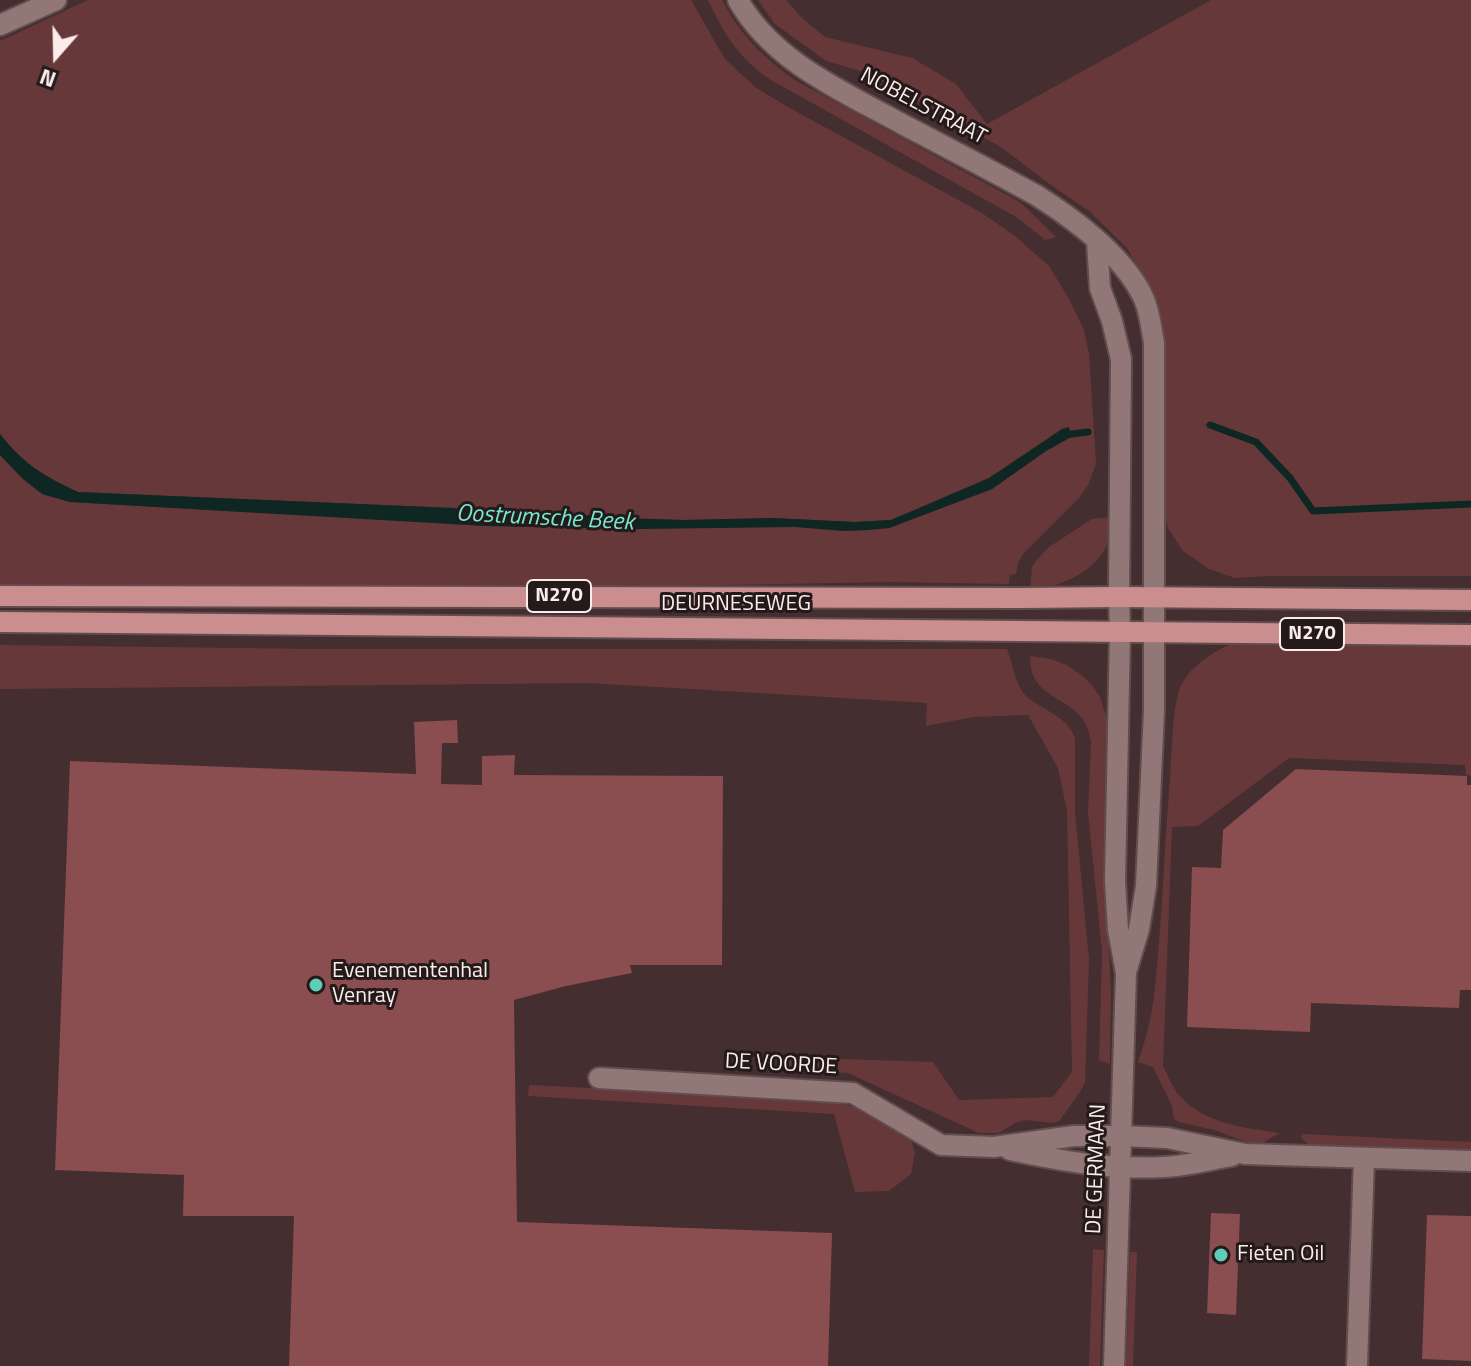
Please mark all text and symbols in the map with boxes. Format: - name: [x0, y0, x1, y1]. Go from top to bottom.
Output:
- north arrow: [16, 16, 96, 96]
- text: N: [35, 60, 61, 97]
- street label: NOBELSTRAAT: [855, 63, 991, 151]
- water label: Oostrumsche Beek: [455, 500, 635, 538]
- road number: N270: [527, 580, 591, 612]
- street label: DEURNESEWEG: [661, 592, 811, 618]
- road number: N270: [1280, 618, 1344, 650]
- place label: Evenementenhal Venray: [332, 959, 488, 1010]
- marker: Evenementenhal Venray: [307, 976, 325, 994]
- street label: DE VOORDE: [724, 1049, 838, 1081]
- street label: DE GERMAAN: [1082, 1104, 1112, 1234]
- place label: Fieten Oil: [1237, 1242, 1324, 1268]
- marker: Fieten Oil: [1212, 1246, 1230, 1264]

